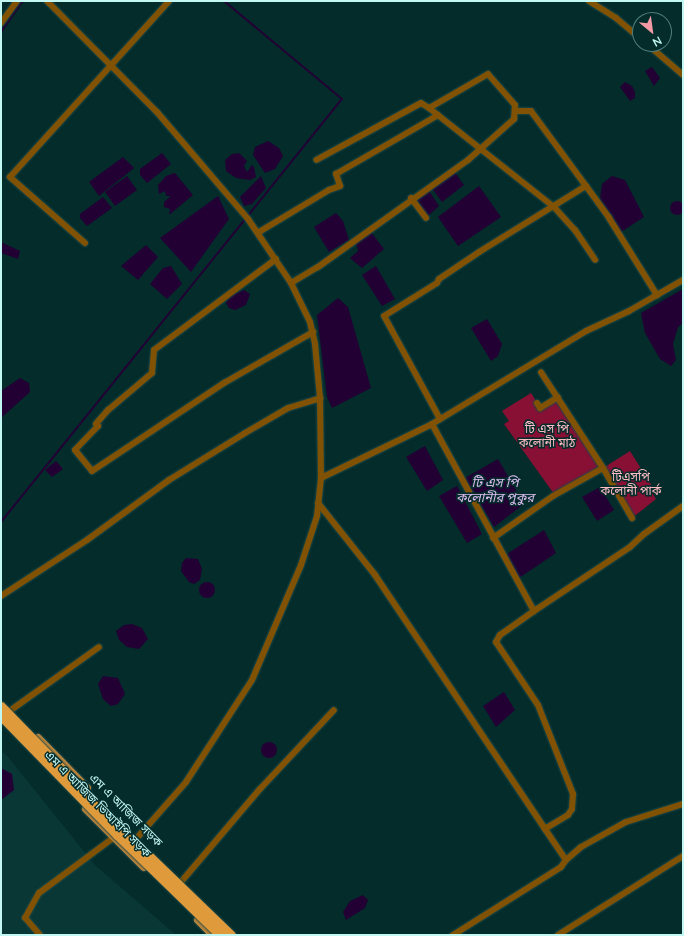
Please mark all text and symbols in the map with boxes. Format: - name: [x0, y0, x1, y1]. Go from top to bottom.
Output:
- north arrow: [632, 12, 672, 52]
- text: N: [651, 34, 664, 50]
- park label: টি এস পি কলোনী মাঠ: [519, 422, 575, 450]
- park label: টিএসপি কলোনী পার্ক: [601, 470, 661, 498]
- water label: টি এস পি কলোনীর পুকুর: [456, 475, 534, 506]
- street label: এম এ আজিজ ভিআইপি সড়ক: [42, 748, 154, 860]
- street label: এম এ আজিজ সড়ক: [86, 770, 166, 850]

